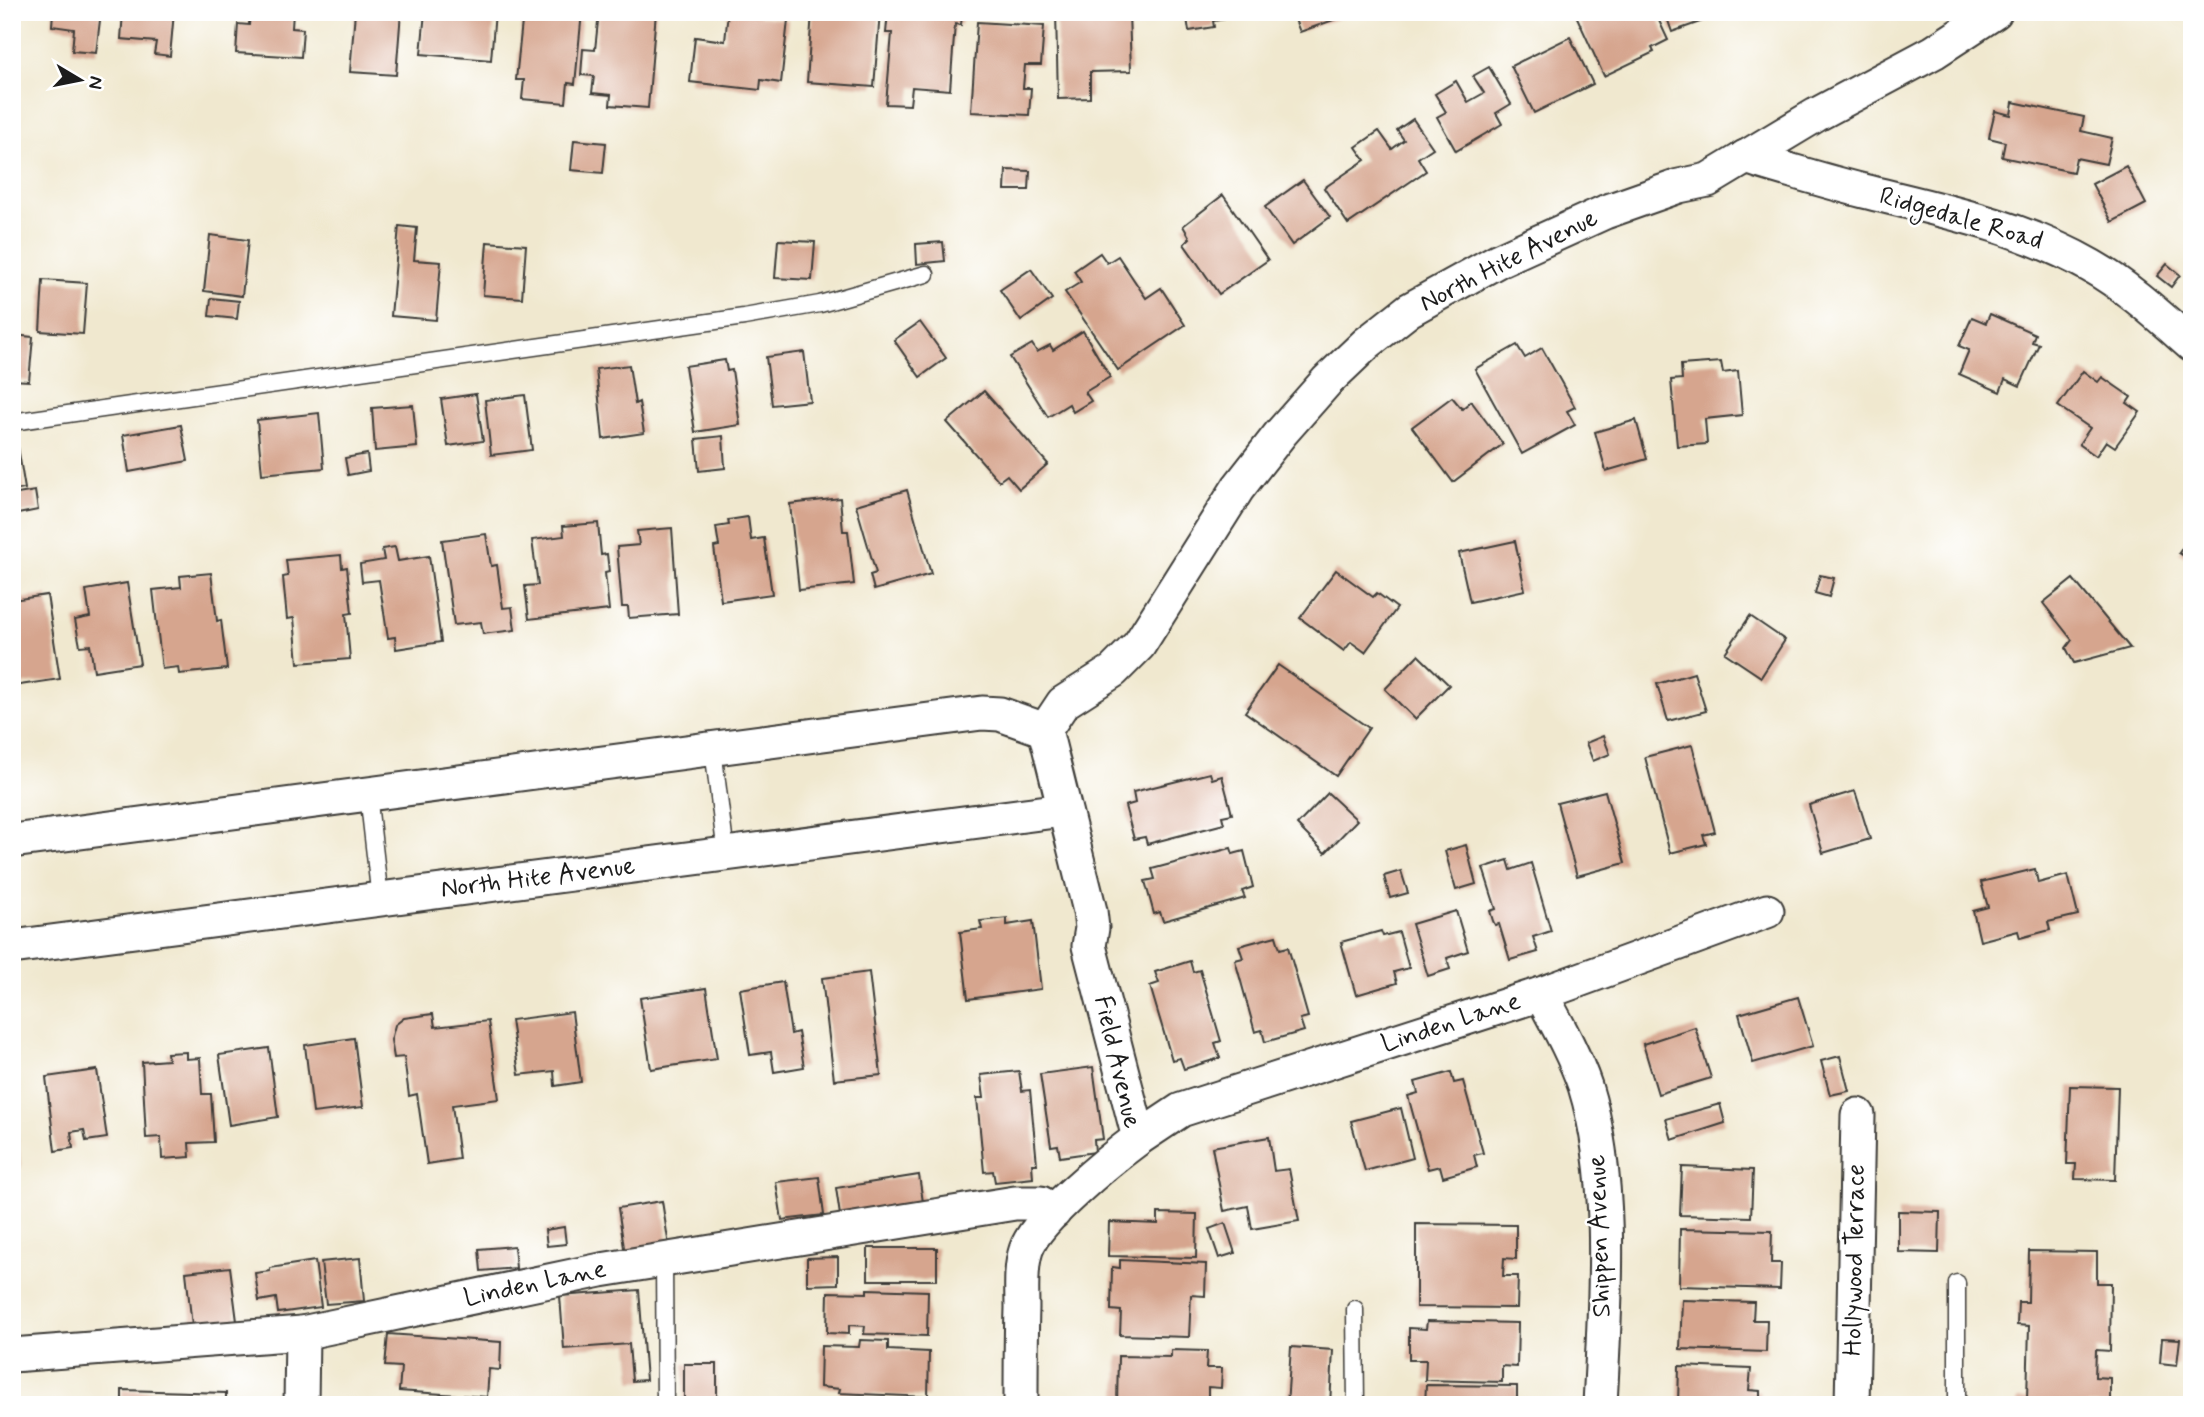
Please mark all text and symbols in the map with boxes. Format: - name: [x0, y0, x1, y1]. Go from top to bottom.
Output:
- north arrow: [46, 46, 116, 116]
- text: N: [82, 74, 109, 91]
- street label: Ridgedale Road: [1875, 179, 2047, 261]
- street label: North Hite Avenue: [1414, 201, 1604, 321]
- street label: North Hite Avenue: [439, 849, 637, 907]
- street label: Linden Lane: [1377, 984, 1525, 1062]
- street label: Field Avenue: [1085, 992, 1149, 1132]
- street label: Shippen Avenue: [1580, 1154, 1620, 1318]
- street label: Hollywood Terrace: [1836, 1164, 1874, 1356]
- street label: Linden Lane: [461, 1252, 609, 1316]

